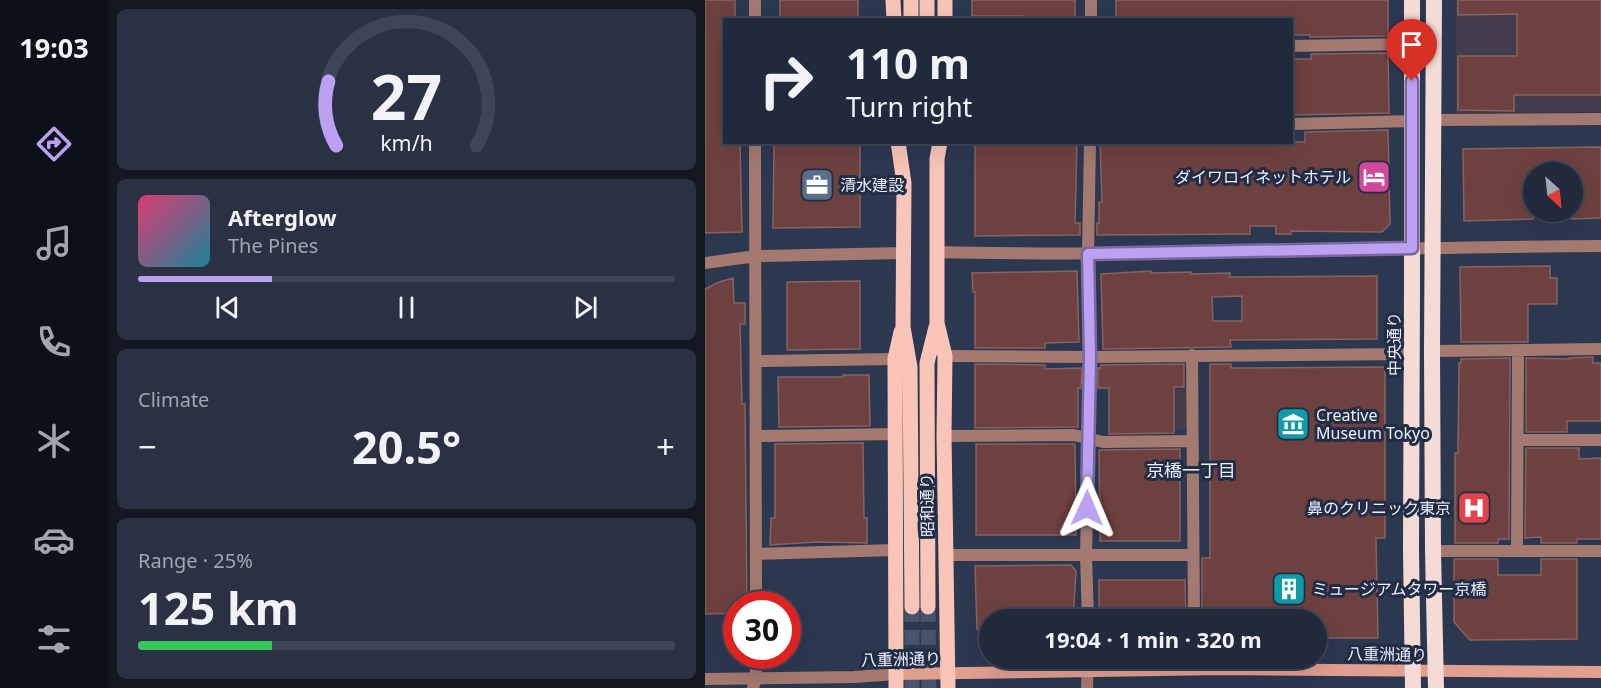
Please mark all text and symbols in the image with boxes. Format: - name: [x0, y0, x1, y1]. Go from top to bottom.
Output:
- pin: [1386, 19, 1437, 81]
- icon: arrive: [1395, 28, 1428, 61]
- text: 19:03: [19, 29, 89, 66]
- text: 110 m: [846, 34, 970, 91]
- icon: right: [747, 42, 825, 120]
- text: 27: [371, 54, 442, 139]
- text: Turn right: [846, 88, 972, 125]
- icon: directions: [33, 123, 75, 165]
- text: km/h: [380, 129, 433, 158]
- hotel icon: ダイワロイネットホテル: [1356, 159, 1392, 195]
- north arrow: [1523, 162, 1583, 222]
- map controls: [1523, 162, 1583, 222]
- place label: ダイワロイネットホテル: [1175, 166, 1351, 188]
- office icon: 清水建設: [799, 167, 835, 203]
- place label: 清水建設: [840, 174, 904, 196]
- text: Afterglow: [228, 202, 337, 232]
- icon: music: [33, 222, 75, 264]
- text: The Pines: [228, 232, 318, 259]
- icon: previous: [211, 291, 244, 324]
- icon: pause: [390, 291, 423, 324]
- icon: next: [569, 291, 602, 324]
- street label: 中央通り: [1383, 312, 1405, 376]
- icon: phone: [33, 321, 75, 363]
- text: Climate: [138, 386, 209, 413]
- place label: Creative Museum Tokyo: [1316, 404, 1430, 444]
- museum icon: Creative Museum Tokyo: [1275, 406, 1311, 442]
- text: 20.5°: [352, 416, 461, 477]
- icon: climate: [33, 420, 75, 462]
- text: −: [138, 424, 157, 469]
- text: +: [656, 424, 675, 469]
- district label: 京橋一丁目: [1146, 458, 1236, 482]
- street label: 昭和通り: [915, 473, 939, 537]
- position arrow: [1055, 476, 1119, 540]
- hospital icon: 鼻のクリニック東京: [1456, 490, 1492, 526]
- place label: 鼻のクリニック東京: [1307, 497, 1451, 519]
- icon: car: [33, 519, 75, 561]
- text: Range · 25%: [138, 547, 253, 574]
- building icon: ミュージアムタワー京橋: [1271, 571, 1307, 607]
- text: 125 km: [138, 577, 299, 638]
- place label: ミュージアムタワー京橋: [1312, 578, 1487, 600]
- speed limit sign: 30: [723, 591, 801, 669]
- icon: filters: [33, 618, 75, 660]
- text: 19:04 · 1 min · 320 m: [1044, 624, 1262, 654]
- street label: 八重洲通り: [1347, 642, 1427, 666]
- street label: 八重洲通り: [861, 647, 941, 671]

